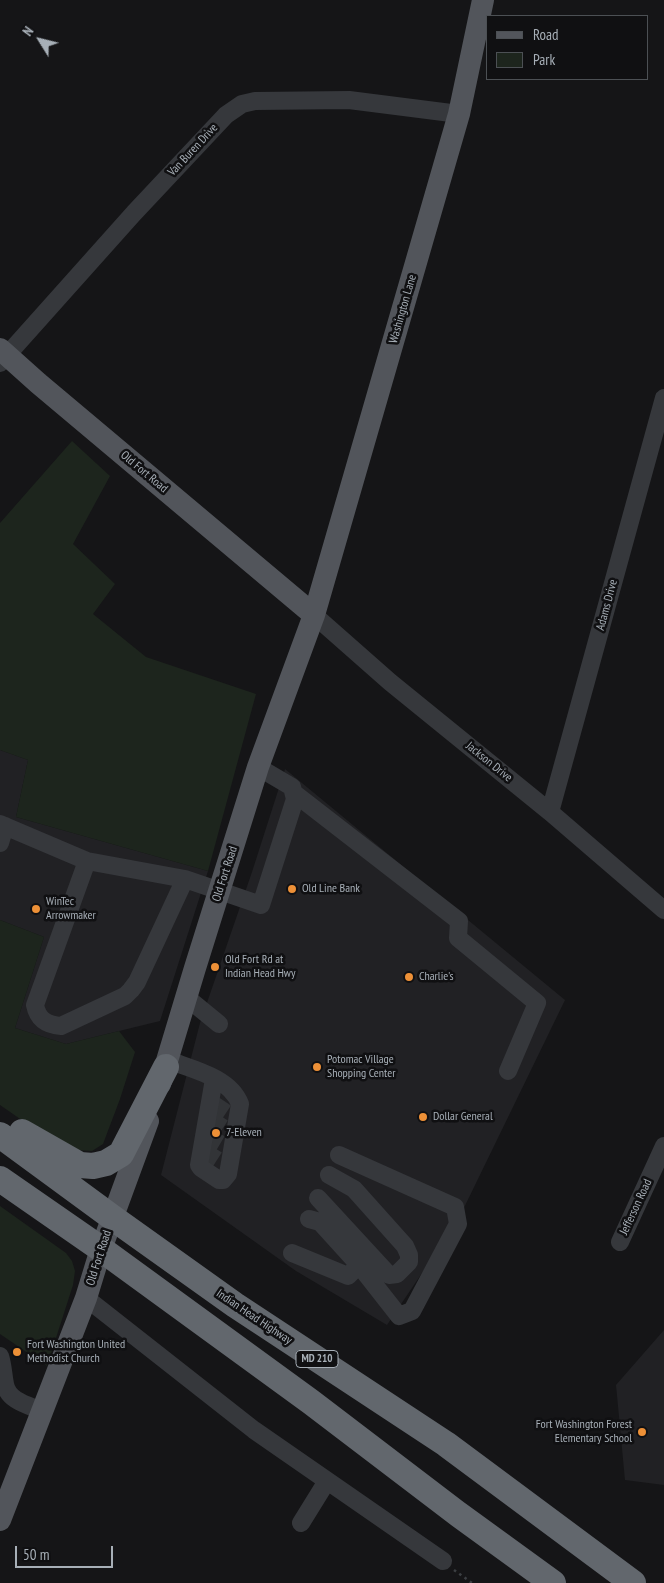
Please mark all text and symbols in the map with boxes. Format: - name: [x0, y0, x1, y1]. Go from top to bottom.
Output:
- north arrow: [15, 15, 65, 65]
- legend: [487, 15, 649, 80]
- text: N: [18, 23, 37, 40]
- text: Road: [533, 25, 559, 44]
- text: Park: [533, 50, 555, 69]
- street label: Van Buren Drive: [165, 121, 221, 179]
- street label: Washington Lane: [386, 273, 420, 345]
- street label: Old Fort Road: [117, 448, 171, 496]
- street label: Adams Drive: [593, 578, 621, 632]
- street label: Jackson Drive: [463, 739, 515, 785]
- street label: Old Fort Road: [209, 845, 241, 903]
- place label: Old Line Bank: [302, 882, 360, 896]
- marker: Old Line Bank: [286, 883, 298, 895]
- place label: WinTec Arrowmaker: [46, 895, 96, 923]
- marker: WinTec Arrowmaker: [30, 903, 42, 915]
- place label: Old Fort Rd at Indian Head Hwy: [225, 953, 296, 981]
- marker: Old Fort Rd at Indian Head Hwy: [209, 961, 221, 973]
- place label: Charlie's: [419, 970, 454, 984]
- marker: Charlie's: [403, 971, 415, 983]
- place label: Potomac Village Shopping Center: [327, 1053, 395, 1081]
- marker: Potomac Village Shopping Center: [311, 1061, 323, 1073]
- place label: Dollar General: [433, 1110, 493, 1124]
- marker: Dollar General: [417, 1111, 429, 1123]
- place label: 7-Eleven: [226, 1126, 262, 1140]
- marker: 7-Eleven: [210, 1127, 222, 1139]
- street label: Jefferson Road: [617, 1177, 655, 1237]
- street label: Old Fort Road: [83, 1229, 115, 1287]
- street label: Indian Head Highway: [213, 1286, 295, 1348]
- place label: Fort Washington United Methodist Church: [27, 1338, 125, 1366]
- marker: Fort Washington United Methodist Church: [11, 1346, 23, 1358]
- road number: MD 210: [296, 1350, 338, 1368]
- place label: Fort Washington Forest Elementary School: [536, 1418, 632, 1446]
- marker: Fort Washington Forest Elementary School: [636, 1426, 648, 1438]
- scale bar: [18, 1536, 115, 1568]
- text: 50 m: [23, 1545, 49, 1564]

